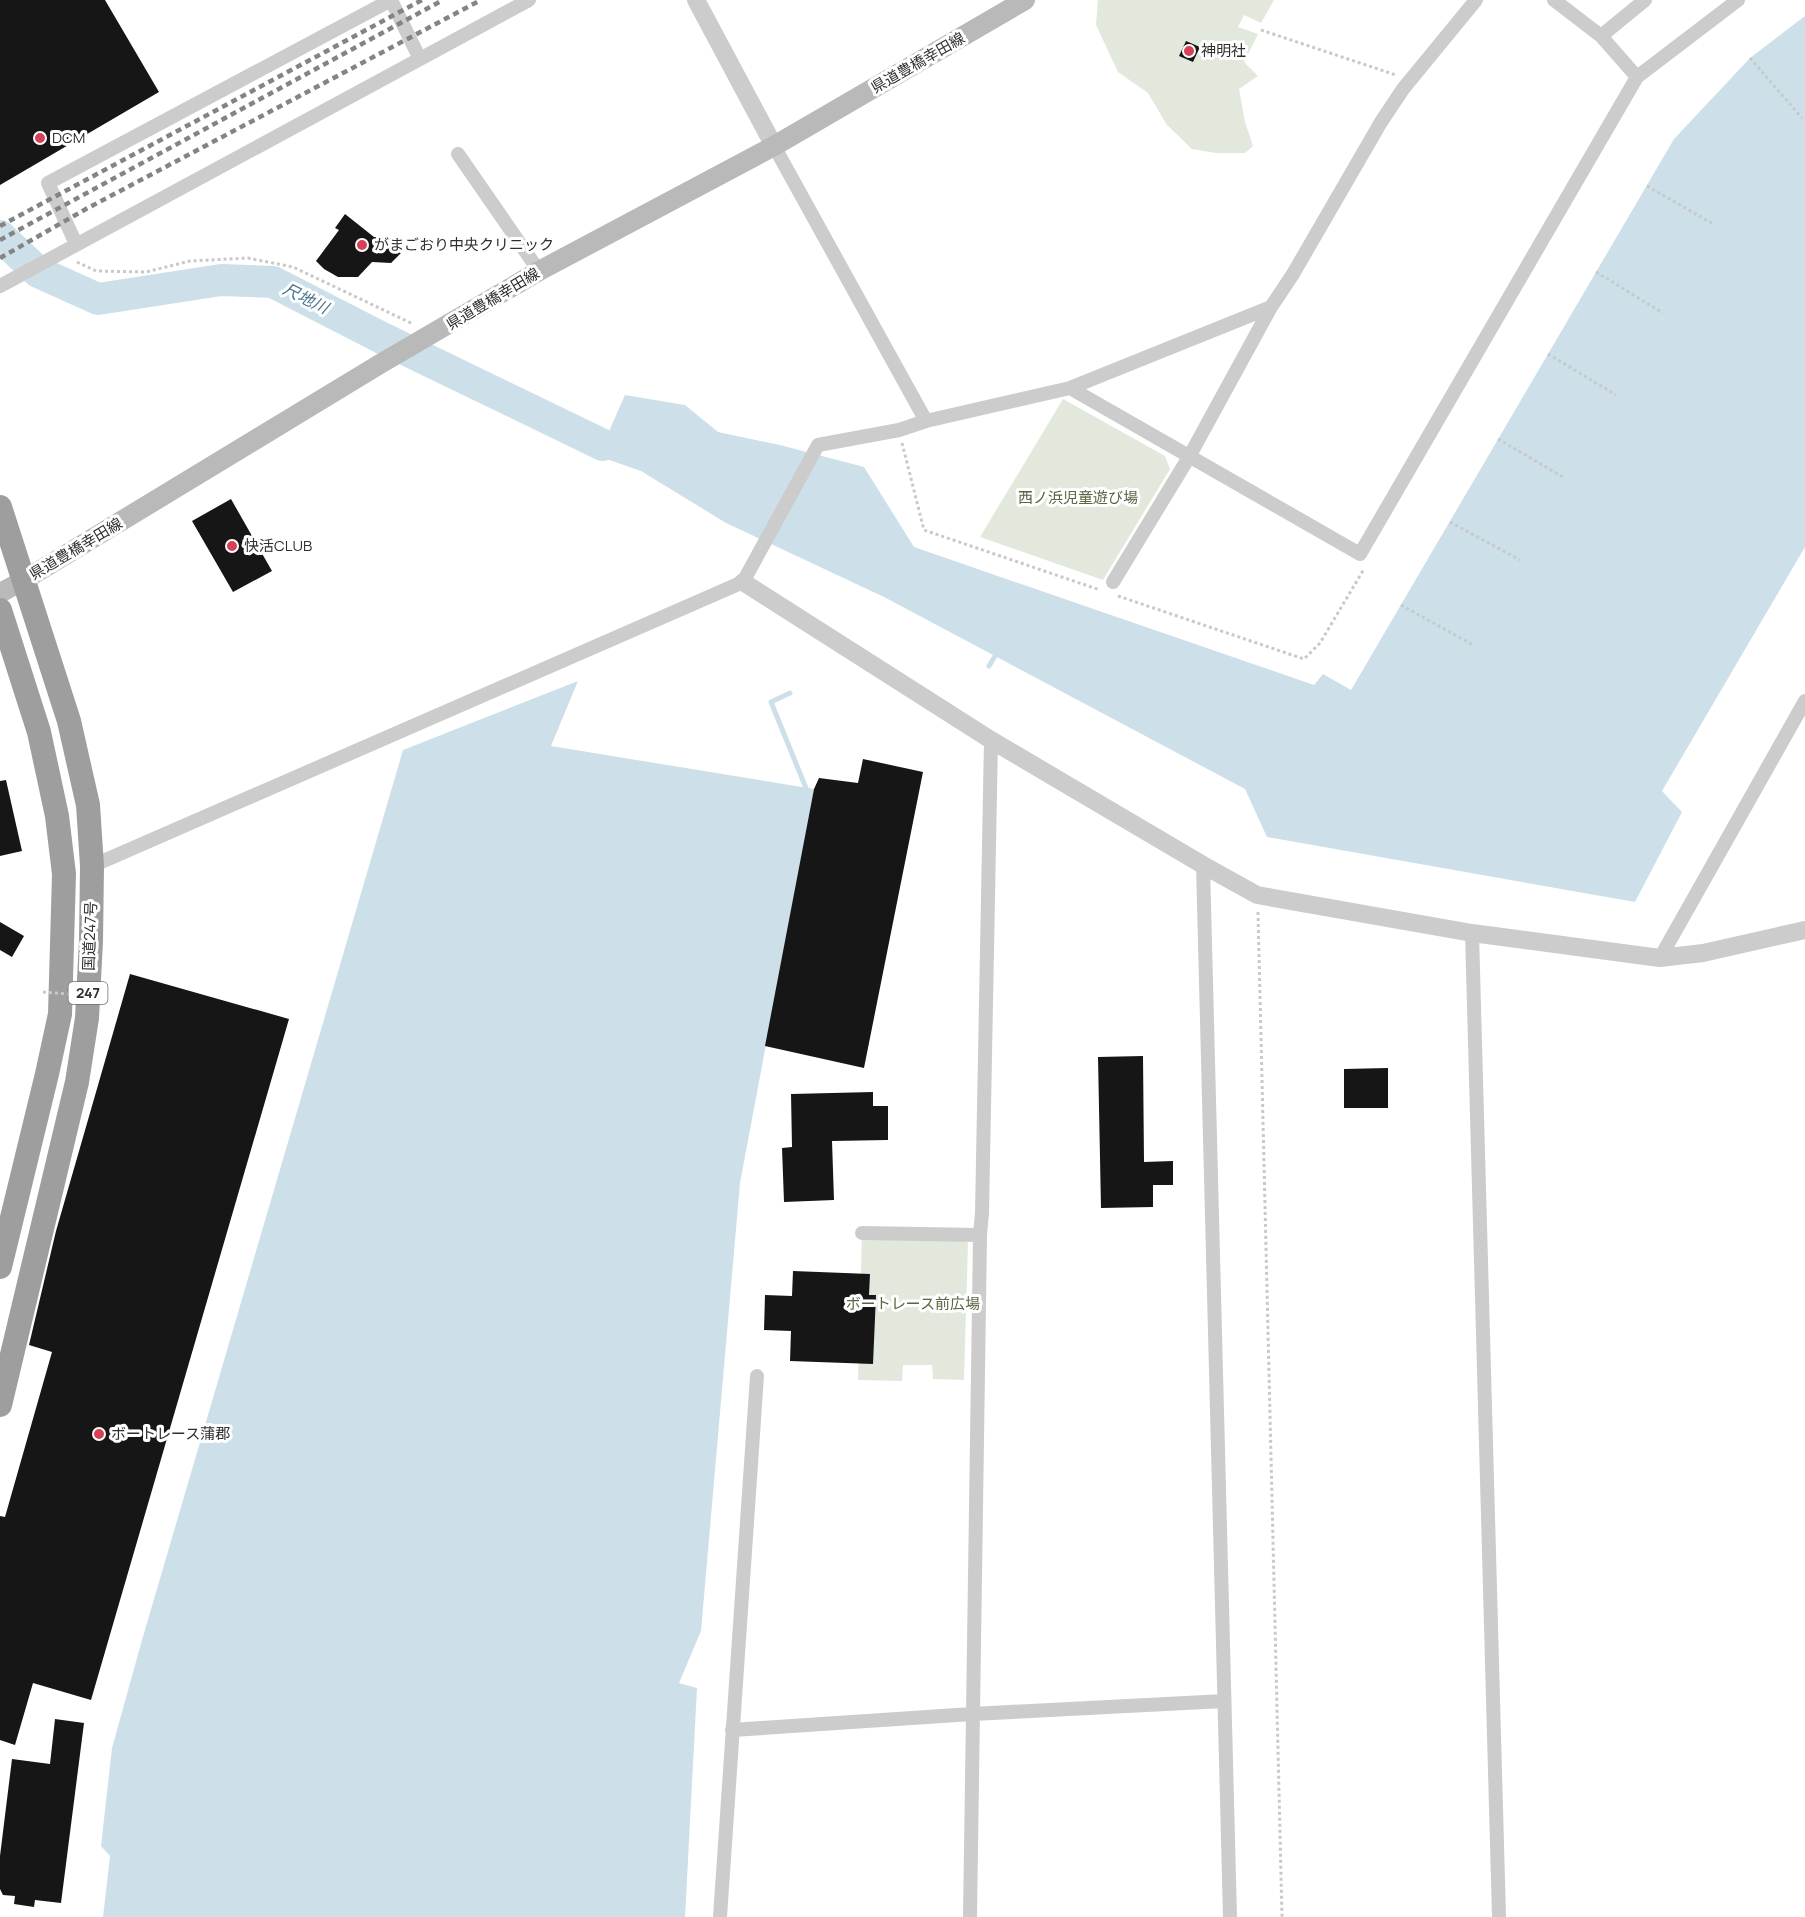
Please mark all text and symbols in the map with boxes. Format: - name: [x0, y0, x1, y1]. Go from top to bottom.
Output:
- street label: 県道豊橋幸田線: [867, 27, 968, 98]
- place label: 神明社: [1201, 40, 1246, 61]
- marker: 神明社: [1182, 44, 1196, 58]
- place label: DCM: [52, 127, 85, 148]
- marker: DCM: [33, 131, 47, 145]
- place label: がまごおり中央クリニック: [374, 234, 554, 255]
- marker: がまごおり中央クリニック: [355, 238, 369, 252]
- street label: 県道豊橋幸田線: [442, 263, 543, 335]
- water label: 尺地川: [280, 278, 334, 319]
- park label: 西ノ浜児童遊び場: [1018, 487, 1138, 508]
- street label: 県道豊橋幸田線: [25, 513, 126, 585]
- place label: 快活CLUB: [244, 535, 312, 556]
- marker: 快活CLUB: [225, 539, 239, 553]
- street label: 国道247号: [78, 901, 101, 971]
- road number: 247: [68, 982, 107, 1004]
- park label: ボートレース前広場: [846, 1293, 980, 1314]
- place label: ボートレース蒲郡: [111, 1423, 230, 1444]
- marker: ボートレース蒲郡: [92, 1427, 106, 1441]

